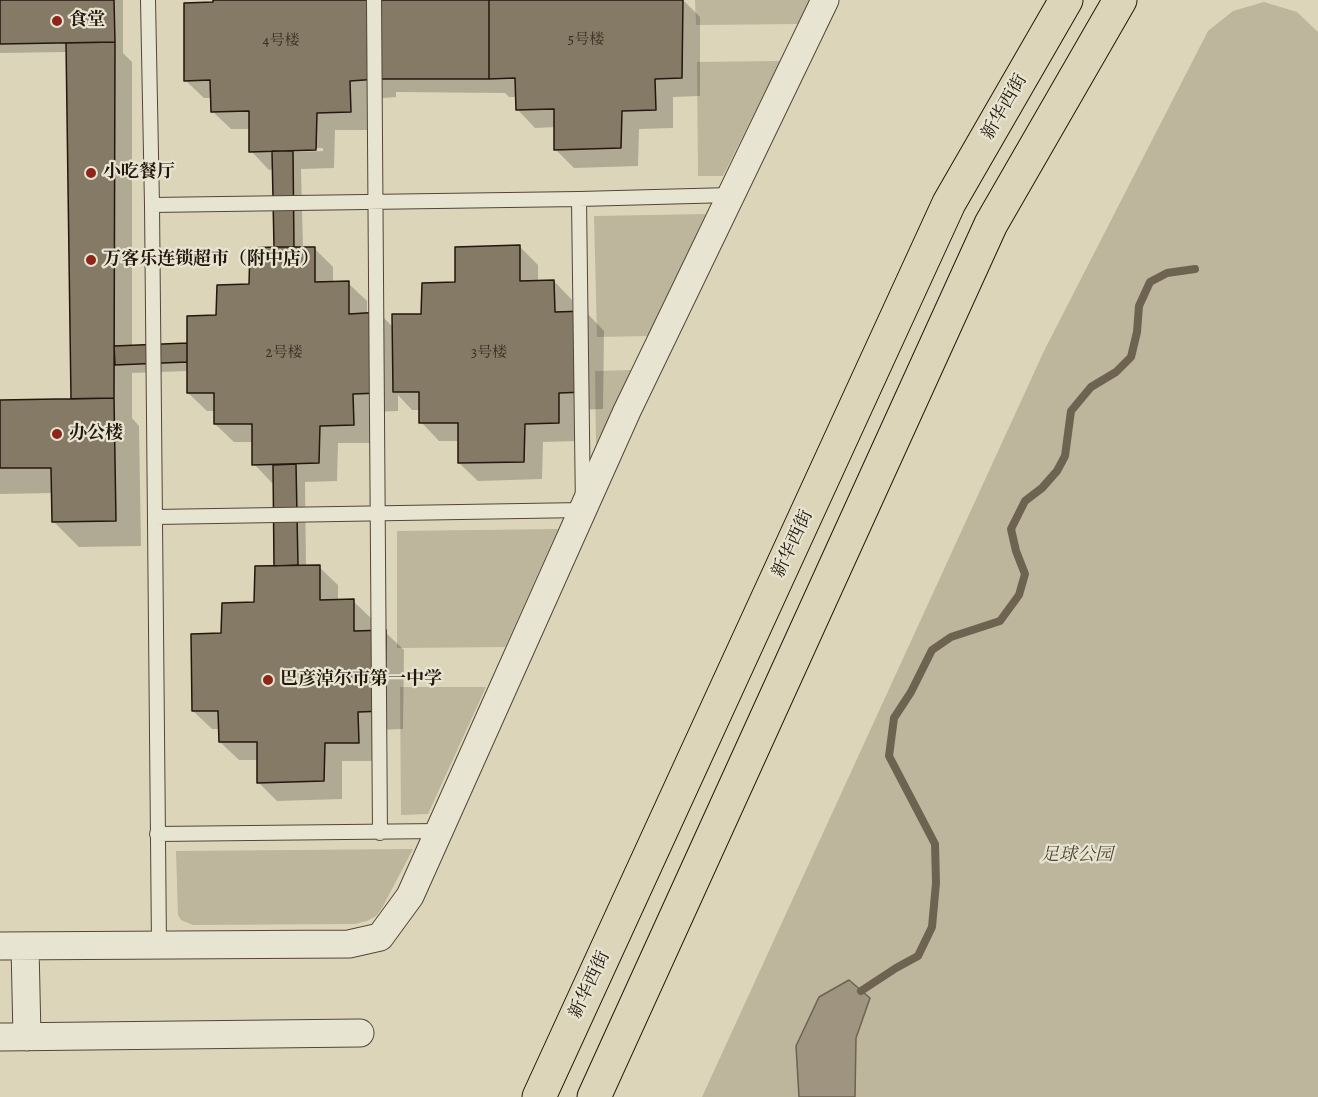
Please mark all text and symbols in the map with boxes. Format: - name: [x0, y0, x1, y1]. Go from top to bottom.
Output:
- place label: 食堂: [69, 10, 105, 32]
- marker: 食堂: [50, 14, 64, 28]
- house number: 5号楼: [568, 31, 604, 49]
- house number: 4号楼: [263, 32, 299, 50]
- street label: 新华西街: [978, 70, 1032, 144]
- place label: 小吃餐厅: [103, 162, 175, 184]
- marker: 小吃餐厅: [84, 166, 98, 180]
- place label: 万客乐连锁超市（附中店）: [103, 249, 319, 271]
- marker: 万客乐连锁超市（附中店）: [84, 253, 98, 267]
- house number: 2号楼: [265, 344, 303, 362]
- house number: 3号楼: [471, 344, 507, 362]
- place label: 办公楼: [69, 423, 123, 445]
- marker: 办公楼: [50, 427, 64, 441]
- street label: 新华西街: [768, 507, 818, 581]
- place label: 巴彦淖尔市第一中学: [280, 669, 442, 691]
- marker: 巴彦淖尔市第一中学: [261, 673, 275, 687]
- park label: 足球公园: [1041, 845, 1113, 867]
- street label: 新华西街: [565, 948, 615, 1022]

